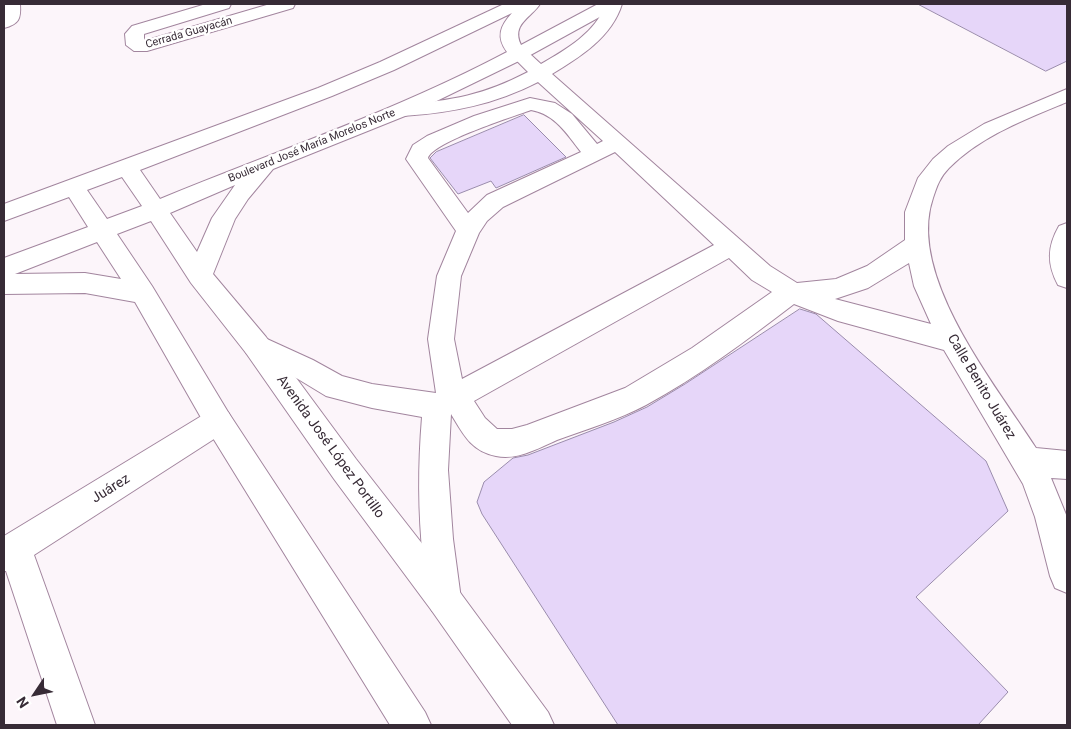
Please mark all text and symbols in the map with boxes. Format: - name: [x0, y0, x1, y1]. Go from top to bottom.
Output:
- street label: Cerrada Guayacán: [144, 14, 234, 52]
- street label: Boulevard José María Morelos Norte: [227, 106, 397, 186]
- street label: Calle Benito Juárez: [943, 331, 1019, 443]
- street label: Avenida José López Portillo: [272, 372, 388, 522]
- street label: Juárez: [89, 471, 133, 507]
- north arrow: [10, 669, 60, 719]
- text: N: [13, 694, 32, 711]

